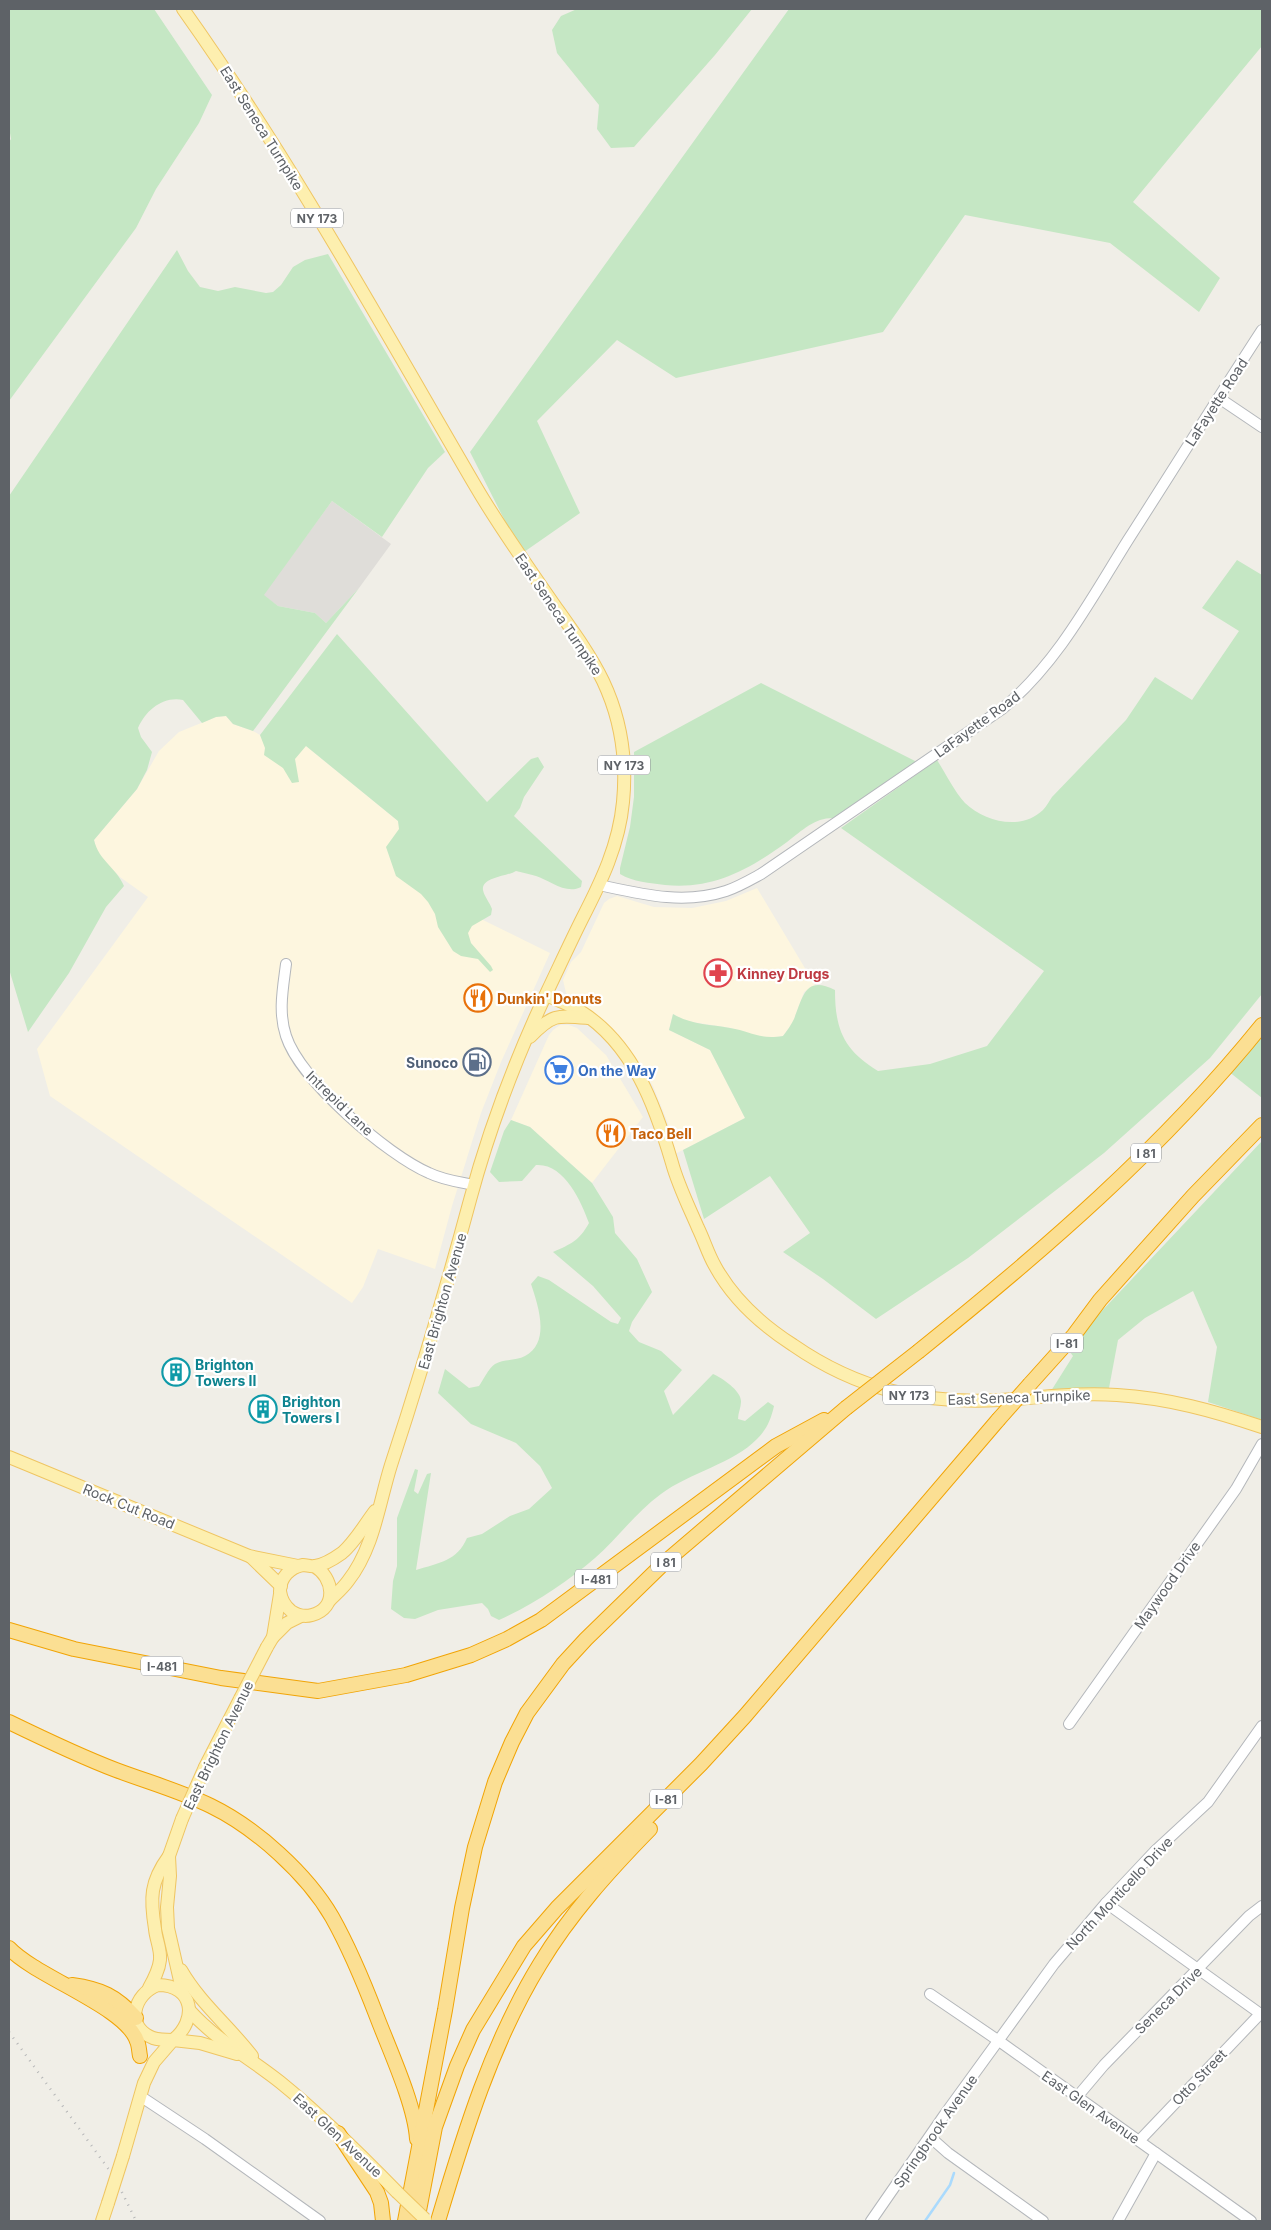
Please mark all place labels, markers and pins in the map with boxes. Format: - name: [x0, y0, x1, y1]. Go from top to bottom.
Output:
- pharmacy icon: Kinney Drugs: [703, 958, 733, 988]
- place label: Kinney Drugs: [737, 965, 830, 982]
- restaurant icon: Dunkin' Donuts: [463, 983, 493, 1013]
- place label: Dunkin' Donuts: [497, 990, 602, 1007]
- fuel station icon: Sunoco: [462, 1047, 492, 1077]
- place label: Sunoco: [406, 1054, 458, 1071]
- supermarket icon: On the Way: [544, 1055, 574, 1085]
- place label: On the Way: [578, 1062, 657, 1079]
- restaurant icon: Taco Bell: [596, 1118, 626, 1148]
- place label: Taco Bell: [630, 1125, 692, 1142]
- place label: Brighton Towers II: [195, 1356, 256, 1389]
- building icon: Brighton Towers II: [161, 1357, 191, 1387]
- place label: Brighton Towers I: [282, 1393, 341, 1426]
- building icon: Brighton Towers I: [248, 1394, 278, 1424]

